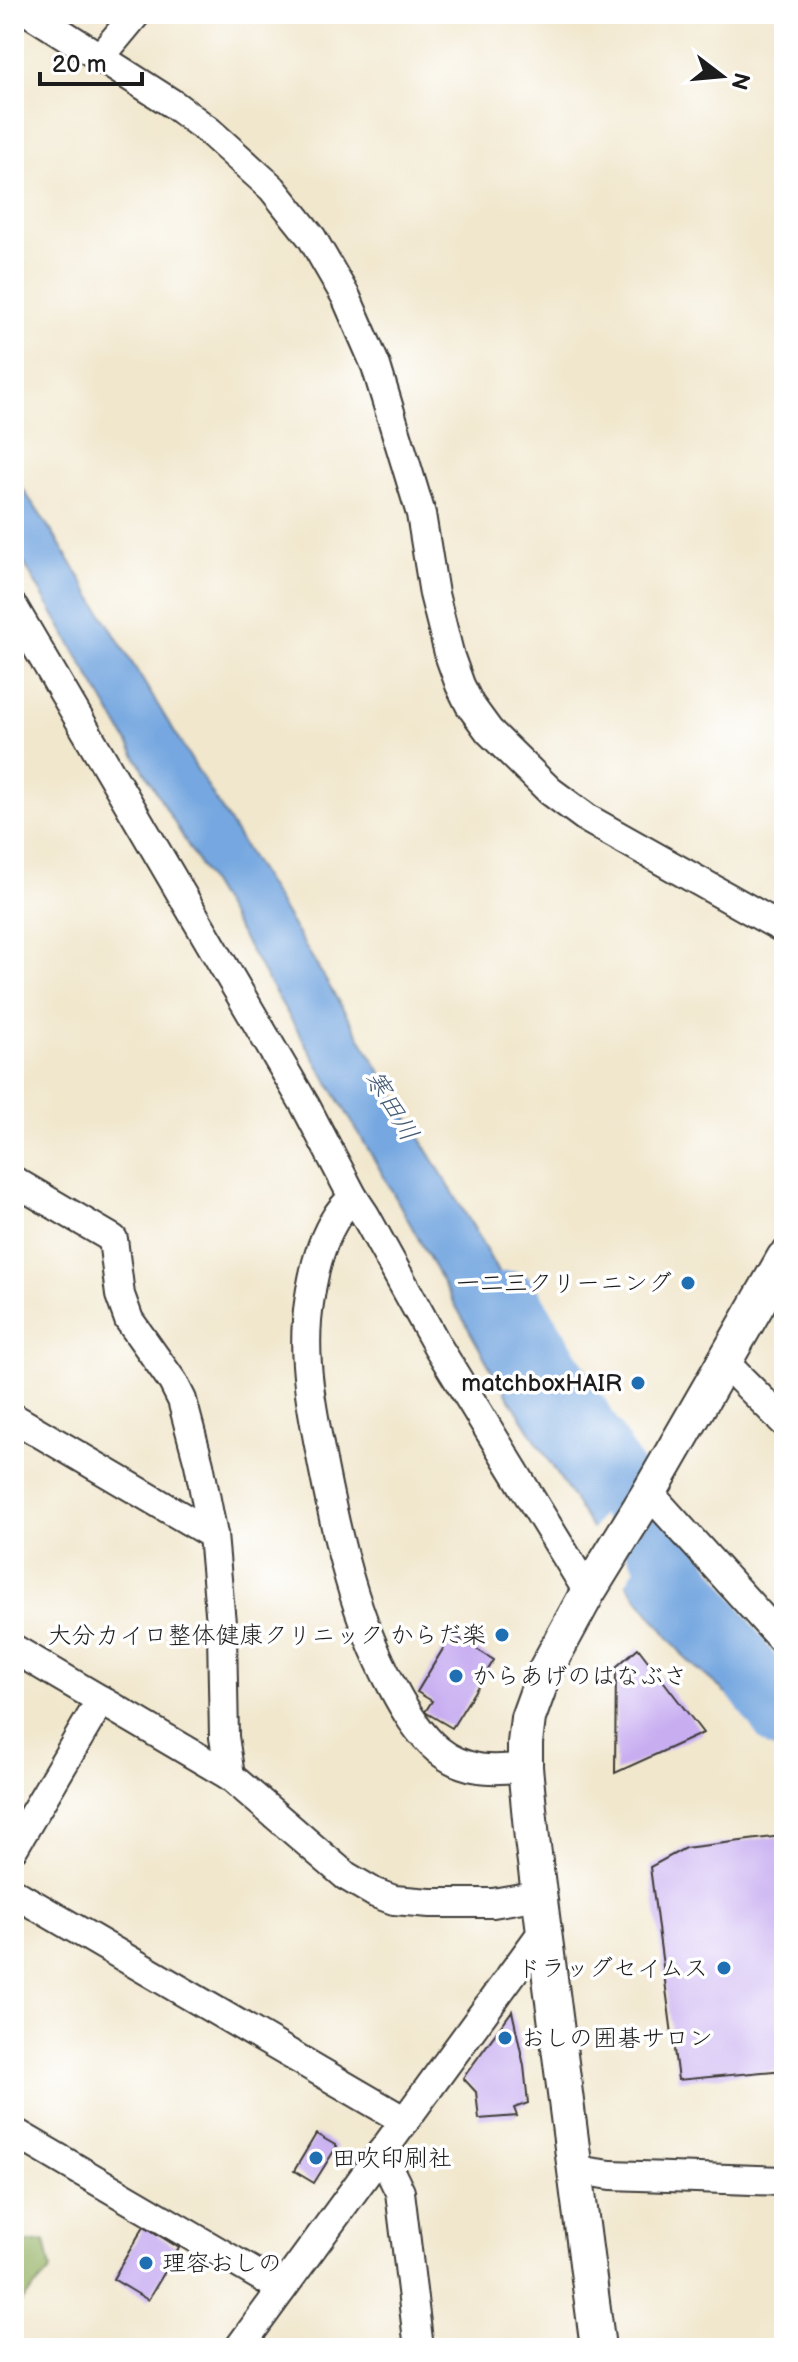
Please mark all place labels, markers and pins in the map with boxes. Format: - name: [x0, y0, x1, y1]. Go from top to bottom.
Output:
- place label: 一二三クリーニング: [456, 1269, 672, 1298]
- marker: 一二三クリーニング: [679, 1274, 697, 1292]
- place label: matchboxHAIR: [461, 1369, 622, 1398]
- marker: matchboxHAIR: [629, 1374, 647, 1392]
- place label: 大分カイロ整体健康クリニック からだ楽: [48, 1621, 486, 1650]
- marker: 大分カイロ整体健康クリニック からだ楽: [493, 1626, 511, 1644]
- place label: からあげのはなぶさ: [472, 1662, 688, 1691]
- marker: からあげのはなぶさ: [447, 1667, 465, 1685]
- place label: ドラッグセイムス: [517, 1954, 708, 1983]
- marker: ドラッグセイムス: [715, 1959, 733, 1977]
- place label: おしの囲碁サロン: [521, 2024, 713, 2053]
- marker: おしの囲碁サロン: [496, 2029, 514, 2047]
- place label: 田吹印刷社: [332, 2144, 452, 2173]
- marker: 田吹印刷社: [307, 2149, 325, 2167]
- place label: 理容おしの: [162, 2249, 282, 2278]
- marker: 理容おしの: [137, 2254, 155, 2272]

